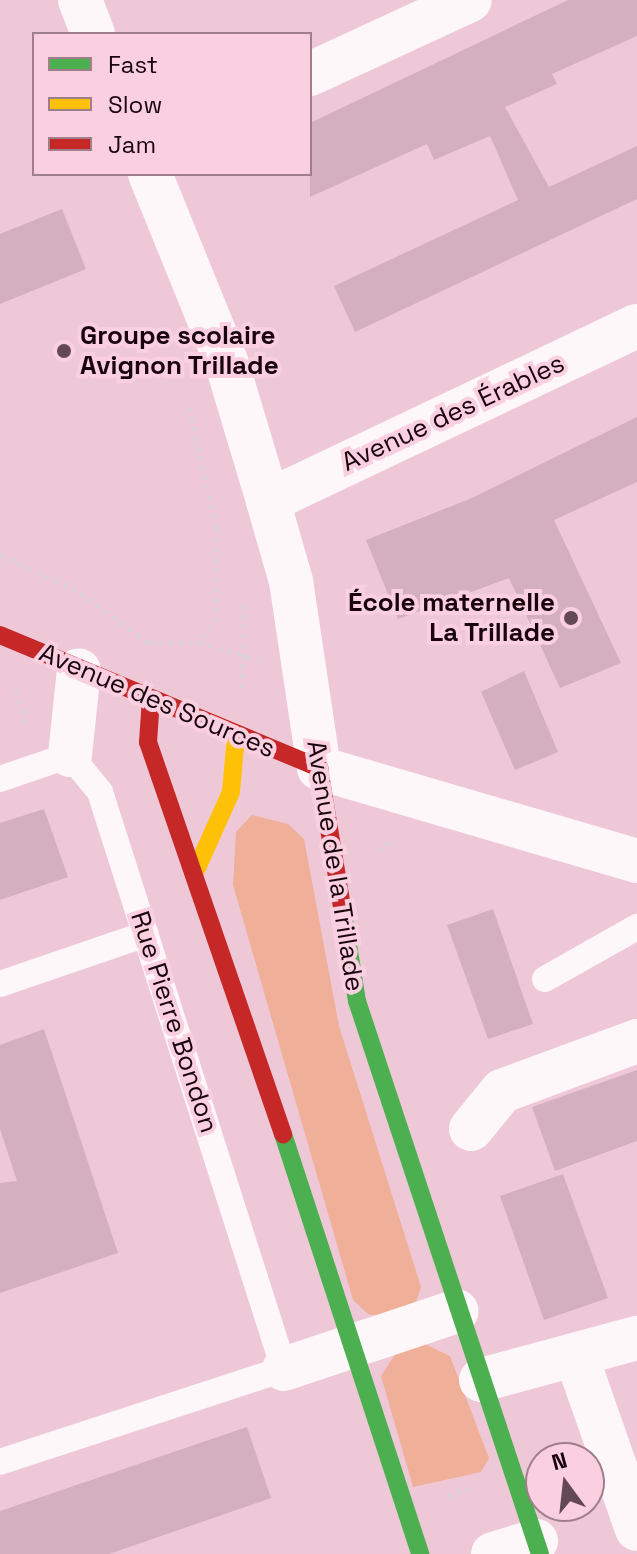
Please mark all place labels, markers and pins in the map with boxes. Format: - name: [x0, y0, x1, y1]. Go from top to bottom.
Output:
- place label: Groupe scolaire Avignon Trillade: [80, 320, 279, 382]
- marker: Groupe scolaire Avignon Trillade: [55, 342, 73, 360]
- place label: École maternelle La Trillade: [348, 587, 555, 648]
- marker: École maternelle La Trillade: [562, 609, 580, 627]

